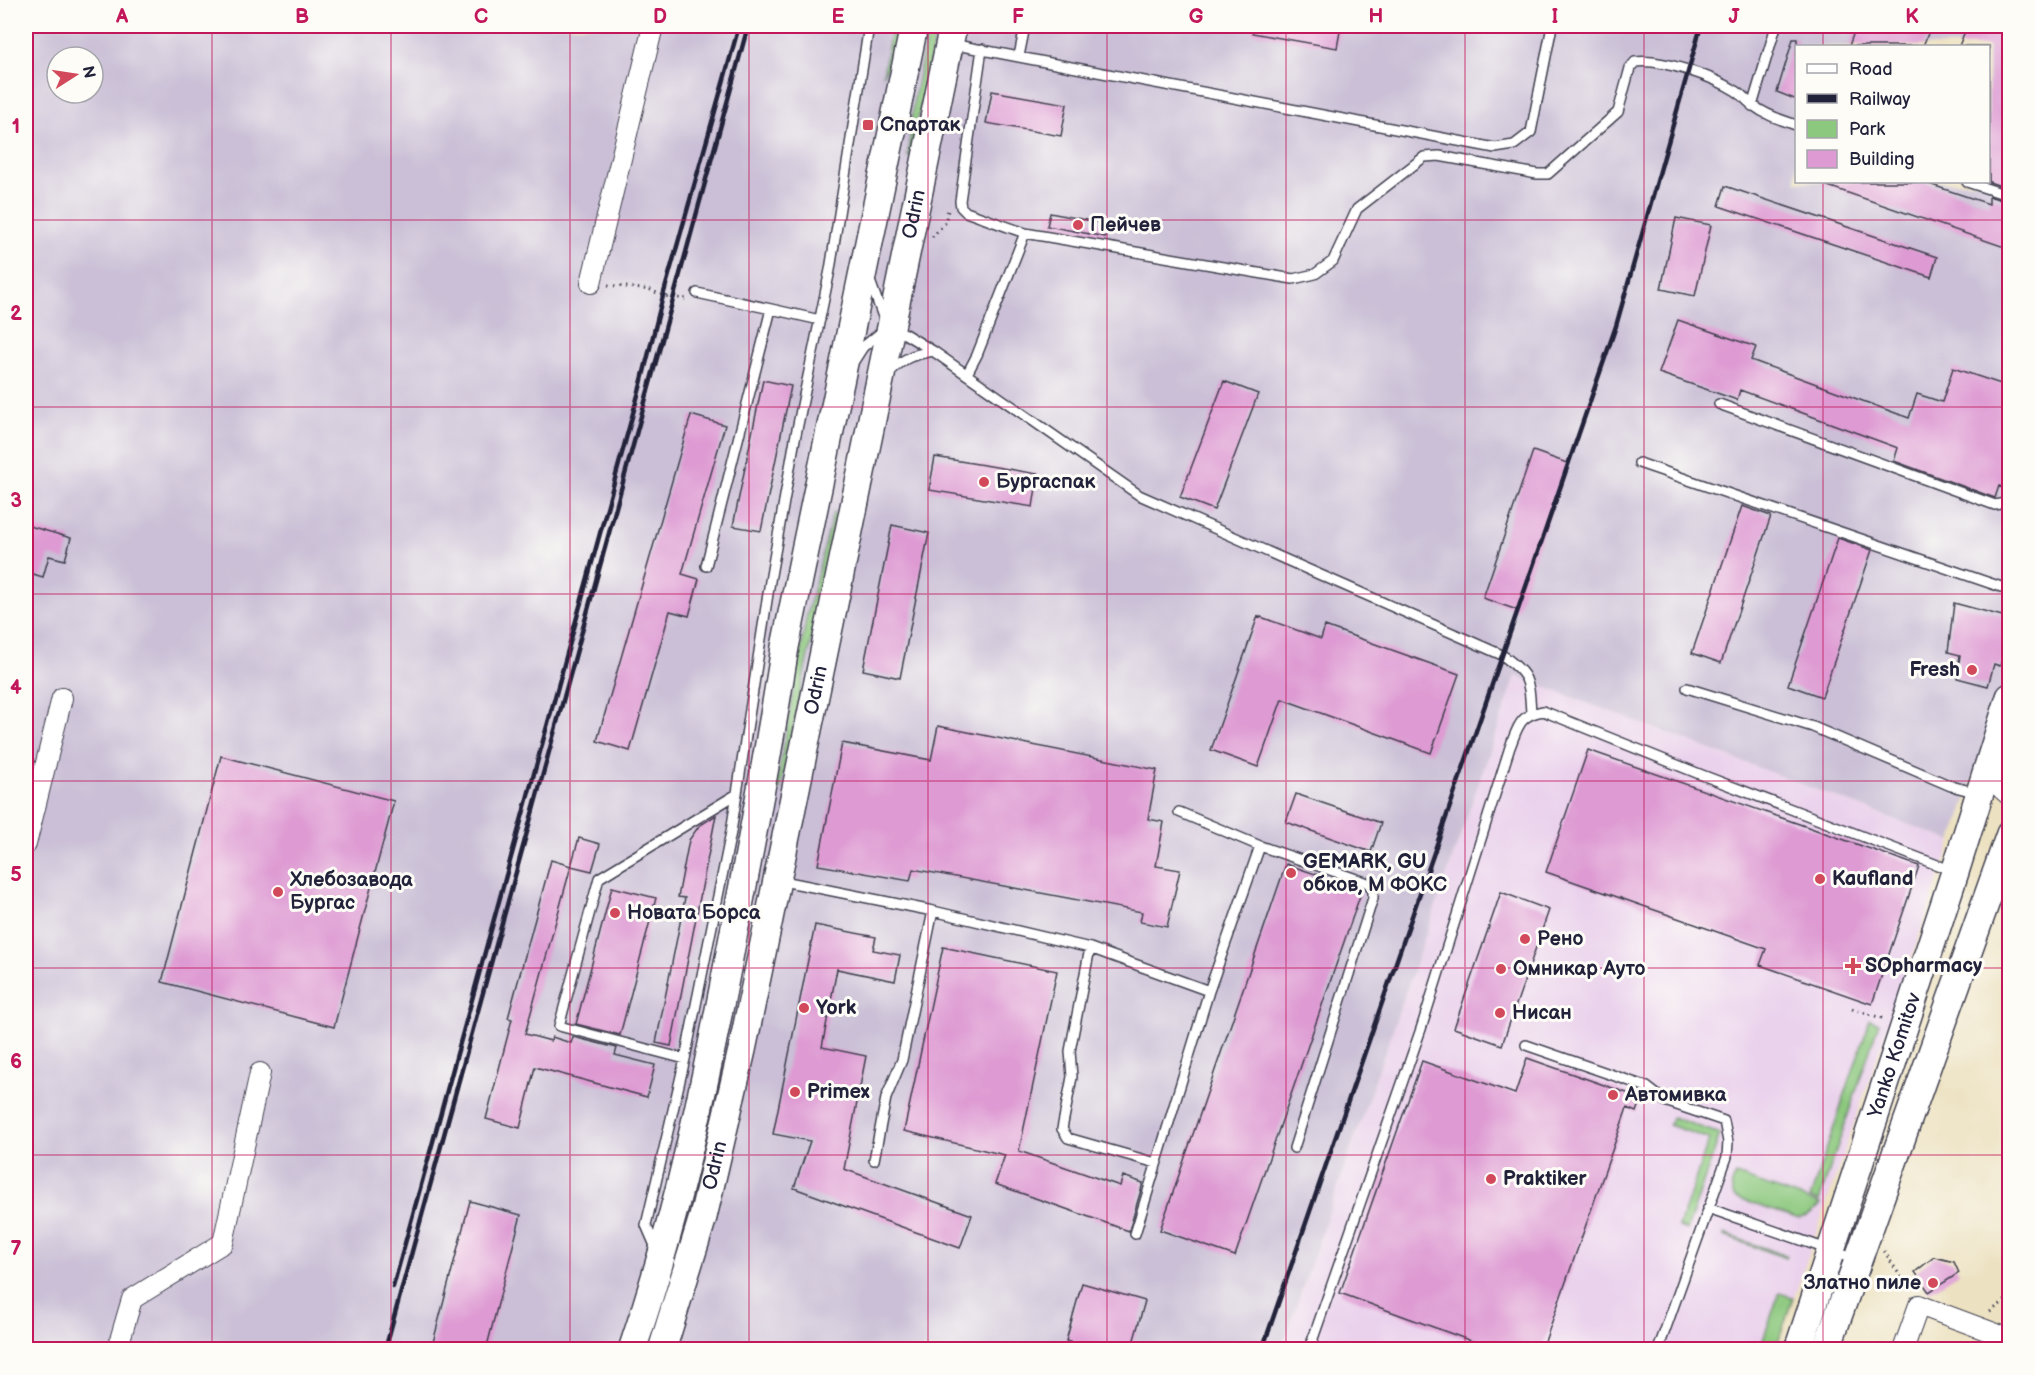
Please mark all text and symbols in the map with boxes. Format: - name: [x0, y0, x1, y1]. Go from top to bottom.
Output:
- text: A: [115, 5, 129, 29]
- text: B: [295, 5, 309, 29]
- text: C: [474, 5, 488, 29]
- text: D: [653, 5, 667, 29]
- text: E: [832, 5, 845, 29]
- text: F: [1012, 5, 1024, 29]
- text: G: [1189, 5, 1204, 29]
- text: H: [1369, 5, 1383, 29]
- text: I: [1552, 5, 1558, 29]
- text: J: [1729, 5, 1741, 29]
- text: K: [1905, 5, 1919, 29]
- north arrow: [45, 45, 105, 105]
- legend: [1795, 45, 1990, 183]
- text: Road: [1849, 59, 1893, 80]
- text: N: [78, 64, 99, 80]
- text: Railway: [1849, 89, 1911, 110]
- place label: Спартак: [880, 113, 961, 137]
- text: 1: [12, 115, 20, 139]
- marker: Спартак: [861, 118, 875, 132]
- text: Park: [1849, 119, 1885, 140]
- text: Building: [1849, 149, 1915, 170]
- street label: Odrin: [897, 187, 931, 241]
- place label: Пейчев: [1090, 213, 1161, 237]
- marker: Пейчев: [1071, 218, 1085, 232]
- text: 2: [10, 302, 22, 326]
- place label: Бургаспак: [996, 470, 1095, 494]
- marker: Бургаспак: [977, 475, 991, 489]
- text: 3: [10, 489, 22, 513]
- place label: Fresh: [1909, 658, 1960, 682]
- street label: Odrin: [799, 663, 833, 717]
- marker: Fresh: [1965, 663, 1979, 677]
- text: 4: [10, 676, 22, 700]
- place label: GEMARK, GU обков, М ФОКС: [1303, 850, 1447, 897]
- text: 5: [10, 863, 22, 887]
- marker: GEMARK, GU обков, М ФОКС: [1284, 866, 1298, 880]
- place label: Kaufland: [1832, 867, 1913, 891]
- place label: Хлебозавода Бургас: [289, 868, 413, 915]
- marker: Kaufland: [1813, 872, 1827, 886]
- marker: Хлебозавода Бургас: [271, 885, 285, 899]
- place label: Новата Борса: [627, 901, 761, 925]
- marker: Новата Борса: [608, 906, 622, 920]
- place label: Рено: [1537, 927, 1583, 951]
- marker: Рено: [1518, 932, 1532, 946]
- place label: SOpharmacy: [1865, 954, 1983, 978]
- place label: Омникар Ауто: [1513, 957, 1646, 981]
- marker: SOpharmacy: [1846, 959, 1860, 973]
- marker: Омникар Ауто: [1494, 962, 1508, 976]
- street label: Yanko Komitov: [1863, 989, 1927, 1122]
- place label: York: [816, 996, 857, 1020]
- marker: York: [797, 1001, 811, 1015]
- place label: Нисан: [1512, 1001, 1572, 1025]
- marker: Нисан: [1493, 1006, 1507, 1020]
- text: 6: [10, 1050, 22, 1074]
- place label: Primex: [807, 1080, 870, 1104]
- place label: Автомивка: [1624, 1083, 1727, 1107]
- marker: Primex: [788, 1085, 802, 1099]
- marker: Автомивка: [1606, 1088, 1620, 1102]
- street label: Odrin: [698, 1139, 732, 1192]
- place label: Praktiker: [1503, 1167, 1588, 1191]
- marker: Praktiker: [1484, 1172, 1498, 1186]
- text: 7: [10, 1237, 22, 1261]
- place label: Златно пиле: [1803, 1271, 1921, 1295]
- marker: Златно пиле: [1926, 1276, 1940, 1290]

